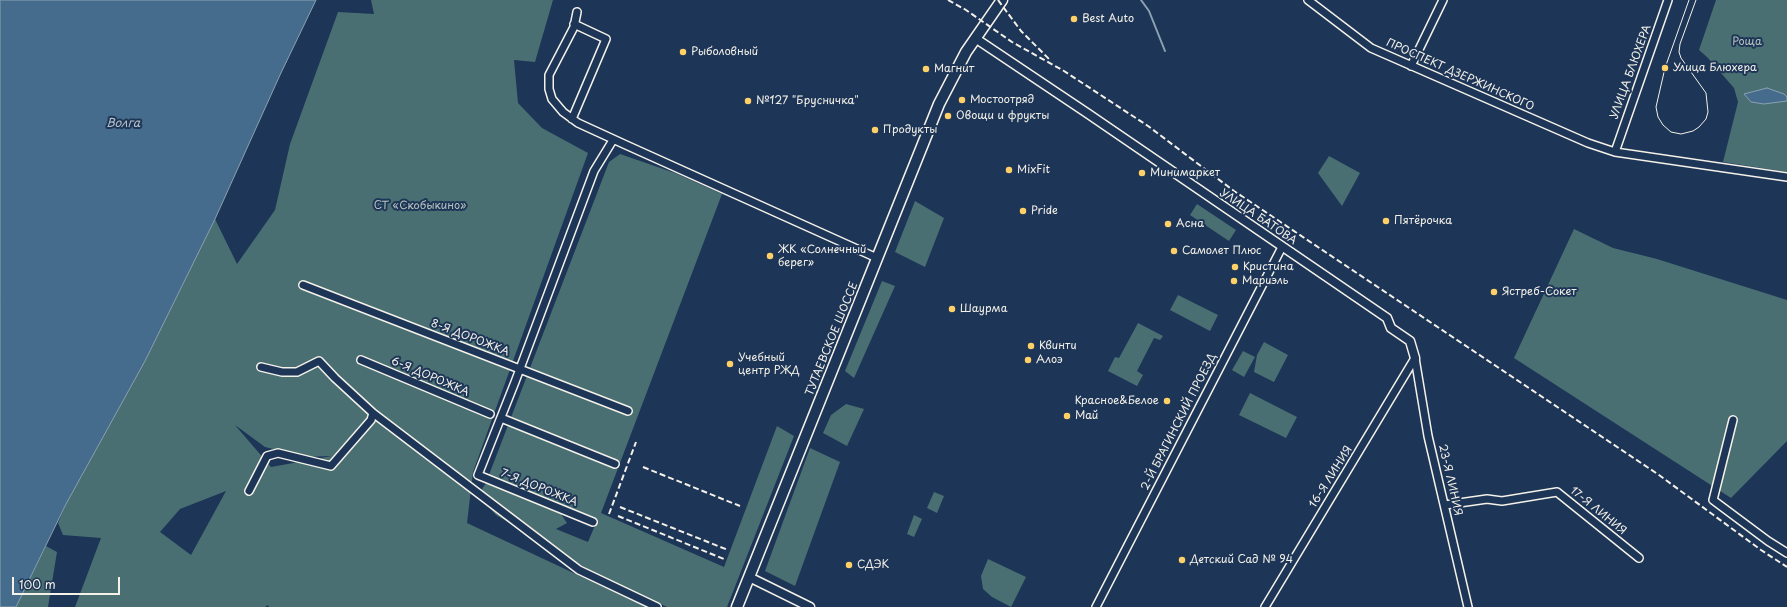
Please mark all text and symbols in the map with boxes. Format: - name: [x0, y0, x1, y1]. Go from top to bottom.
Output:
- place label: Best Auto: [1082, 12, 1134, 26]
- marker: Best Auto: [1069, 14, 1079, 24]
- street label: УЛИЦА БЛЮХЕРА: [1608, 23, 1654, 121]
- park label: Роща: [1732, 35, 1762, 49]
- street label: ПРОСПЕКТ ДЗЕРЖИНСКОГО: [1384, 36, 1536, 114]
- place label: Рыболовный: [691, 45, 758, 59]
- marker: Рыболовный: [678, 47, 688, 57]
- place label: Улица Блюхера: [1673, 61, 1757, 75]
- place label: Магнит: [934, 62, 974, 76]
- marker: Улица Блюхера: [1660, 63, 1670, 73]
- marker: Магнит: [921, 64, 931, 74]
- place label: Мостоотряд: [970, 93, 1034, 107]
- place label: №127 "Брусничка": [756, 94, 859, 108]
- marker: Мостоотряд: [957, 95, 967, 105]
- marker: №127 "Брусничка": [743, 96, 753, 106]
- place label: Овощи и фрукты: [956, 109, 1049, 123]
- marker: Овощи и фрукты: [943, 111, 953, 121]
- water label: Волга: [106, 117, 140, 131]
- place label: Продукты: [883, 123, 937, 137]
- marker: Продукты: [870, 125, 880, 135]
- place label: MixFit: [1017, 163, 1050, 177]
- marker: MixFit: [1004, 165, 1014, 175]
- place label: Минимаркет: [1150, 166, 1220, 180]
- marker: Минимаркет: [1137, 168, 1147, 178]
- street label: УЛИЦА БАТОВА: [1217, 186, 1299, 248]
- park label: СТ «Скобыкино»: [374, 199, 466, 213]
- place label: Pride: [1031, 204, 1058, 218]
- marker: Pride: [1018, 206, 1028, 216]
- place label: Пятёрочка: [1394, 214, 1452, 228]
- marker: Пятёрочка: [1381, 216, 1391, 226]
- place label: Асна: [1176, 217, 1204, 231]
- marker: Асна: [1163, 219, 1173, 229]
- place label: ЖК «Солнечный берег»: [778, 243, 867, 269]
- place label: Самолет Плюс: [1182, 244, 1261, 258]
- marker: Самолет Плюс: [1169, 246, 1179, 256]
- marker: ЖК «Солнечный берег»: [765, 251, 775, 261]
- place label: Кристина: [1243, 260, 1294, 274]
- marker: Кристина: [1230, 262, 1240, 272]
- place label: Мариэль: [1242, 274, 1288, 288]
- marker: Мариэль: [1229, 276, 1239, 286]
- street label: ТУТАЕВСКОЕ ШОССЕ: [803, 280, 861, 398]
- place label: Ястреб-Сокет: [1502, 285, 1577, 299]
- marker: Ястреб-Сокет: [1489, 287, 1499, 297]
- place label: Шаурма: [960, 302, 1007, 316]
- marker: Шаурма: [947, 304, 957, 314]
- street label: 8-Я ДОРОЖКА: [429, 317, 511, 359]
- place label: Квинти: [1039, 339, 1077, 353]
- marker: Квинти: [1026, 341, 1036, 351]
- place label: Учебный центр РЖД: [738, 351, 800, 377]
- street label: 2-Й БРАГИНСКИЙ ПРОЕЗД: [1139, 351, 1219, 493]
- place label: Алоэ: [1036, 353, 1063, 367]
- street label: 6-Я ДОРОЖКА: [389, 355, 471, 399]
- marker: Алоэ: [1023, 355, 1033, 365]
- marker: Учебный центр РЖД: [725, 359, 735, 369]
- place label: Красное&Белое: [1075, 394, 1159, 408]
- marker: Красное&Белое: [1162, 396, 1172, 406]
- place label: Май: [1075, 409, 1098, 423]
- marker: Май: [1062, 411, 1072, 421]
- street label: 23-Я ЛИНИЯ: [1435, 443, 1465, 517]
- street label: 16-Я ЛИНИЯ: [1307, 444, 1355, 510]
- street label: 7-Я ДОРОЖКА: [499, 467, 579, 509]
- street label: 17-Я ЛИНИЯ: [1567, 484, 1629, 538]
- place label: Детский Сад № 94: [1190, 553, 1293, 567]
- marker: Детский Сад № 94: [1177, 555, 1187, 565]
- place label: СДЭК: [857, 558, 889, 572]
- marker: СДЭК: [844, 560, 854, 570]
- scale bar: [14, 569, 122, 595]
- text: 100 m: [19, 575, 56, 593]

